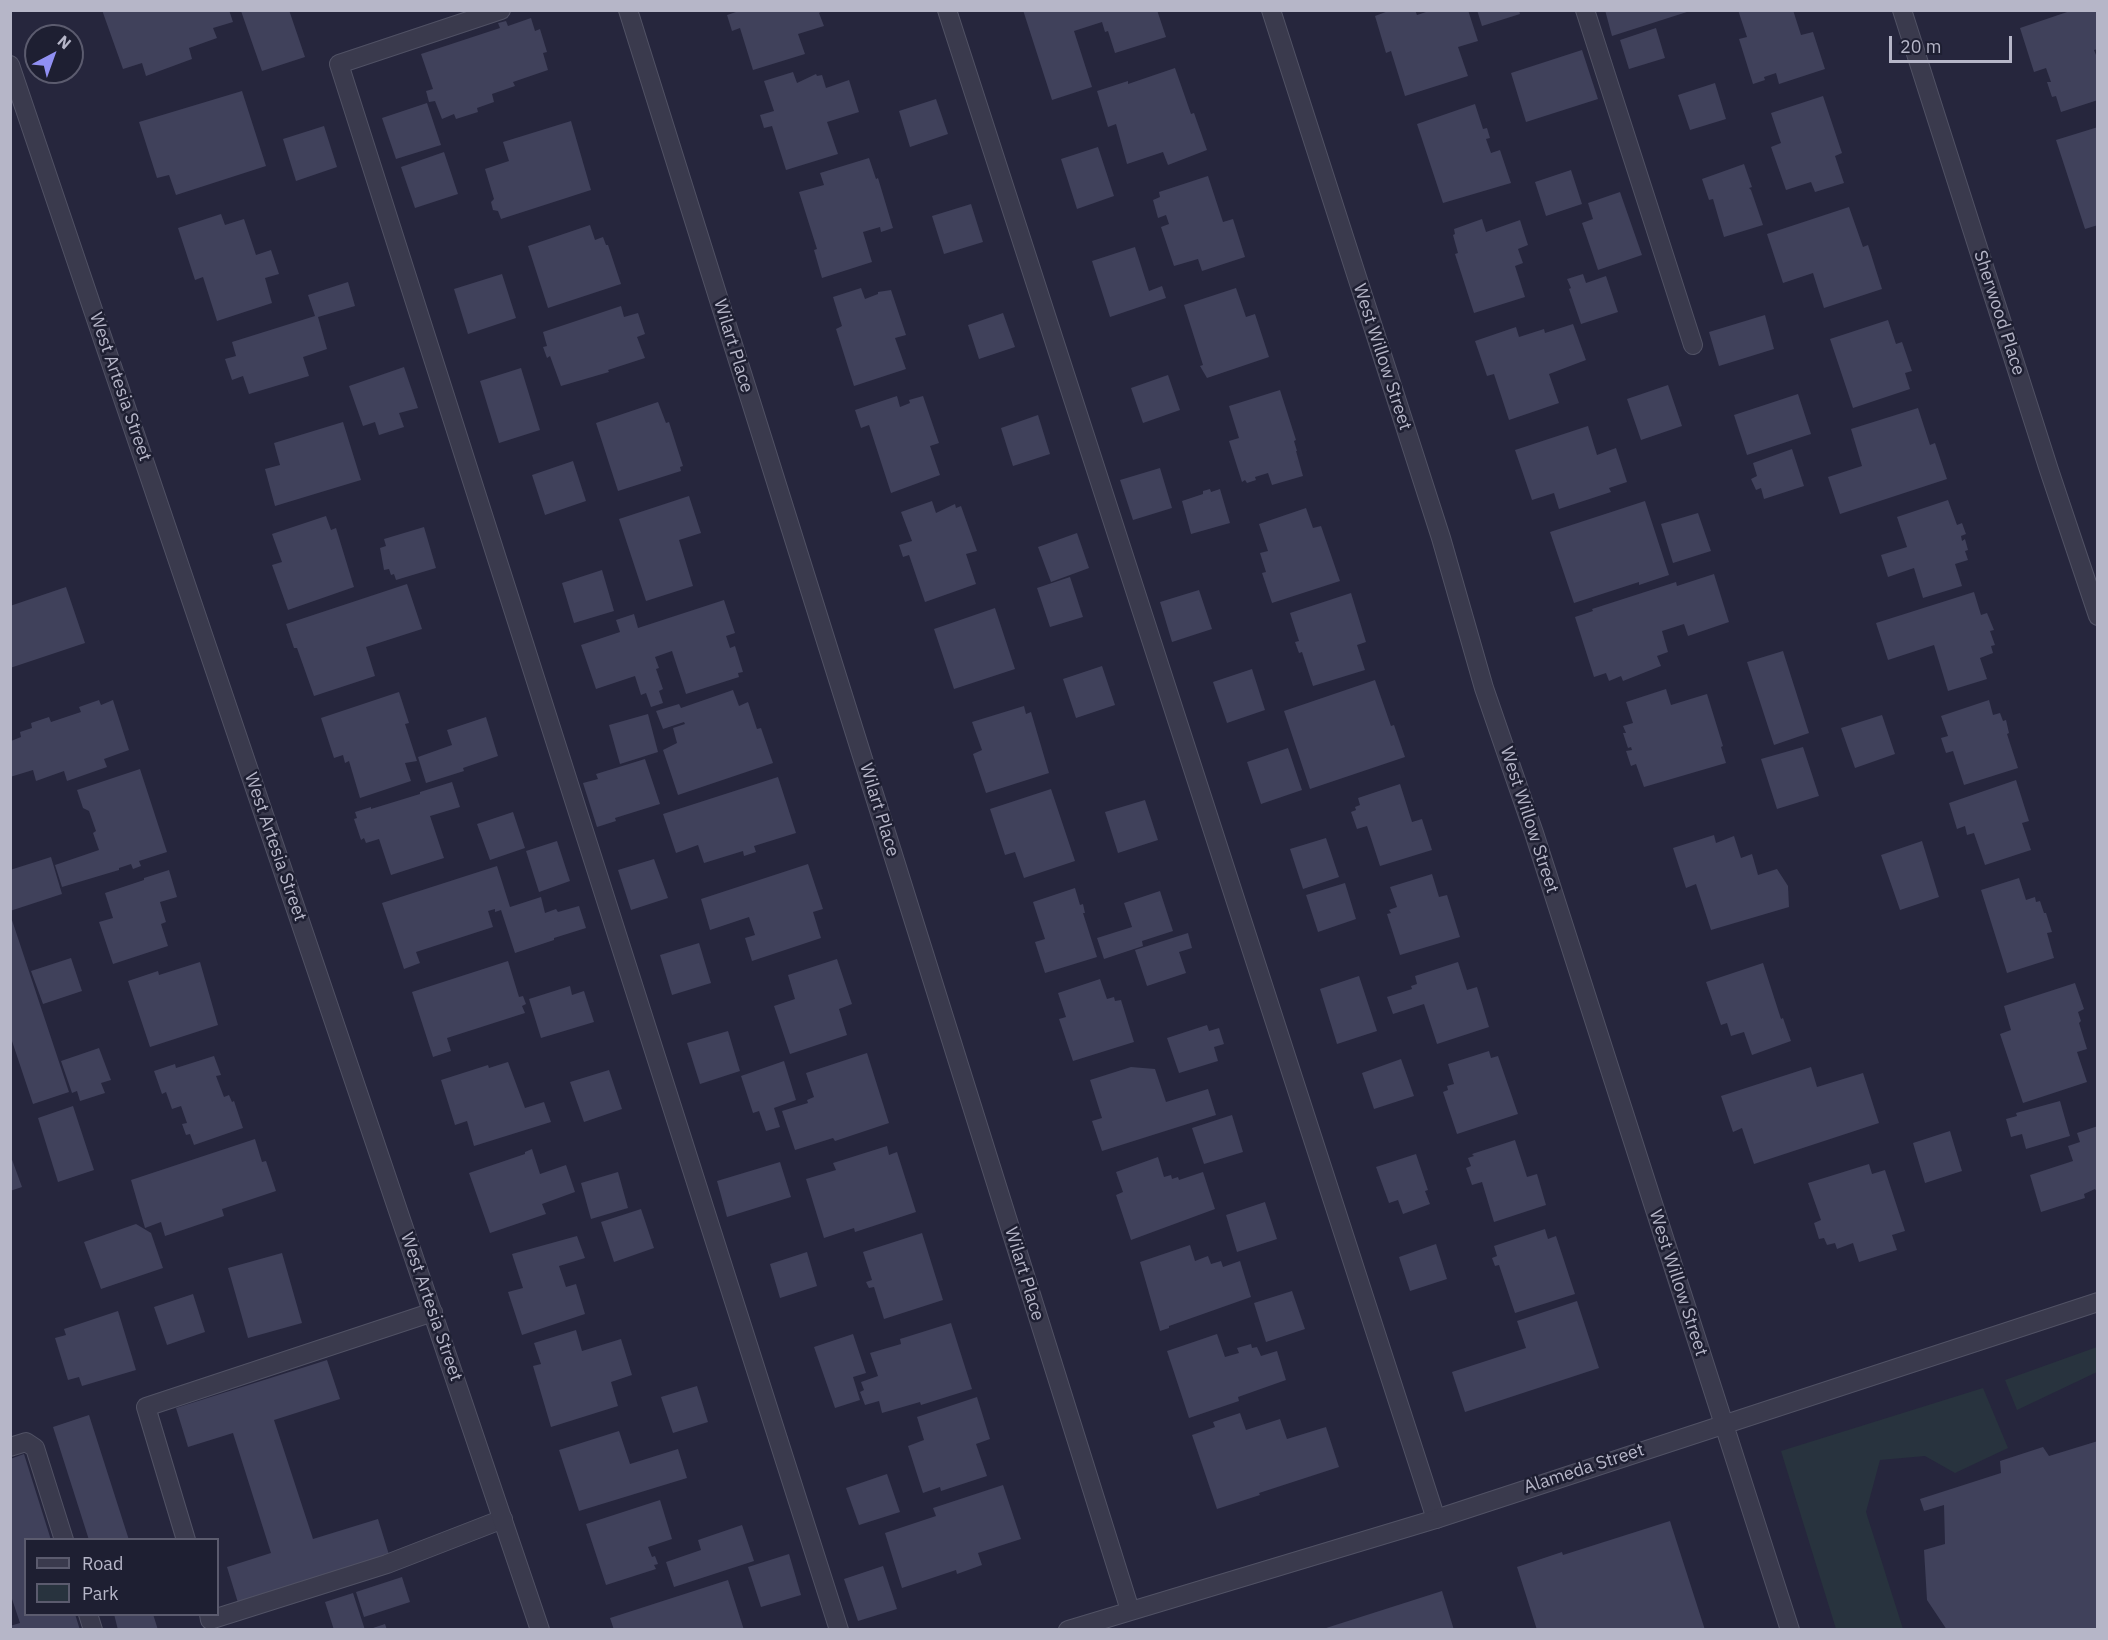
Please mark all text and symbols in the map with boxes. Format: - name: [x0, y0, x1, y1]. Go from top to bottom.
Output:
- north arrow: [24, 24, 84, 84]
- scale bar: [1892, 24, 2015, 62]
- text: N: [54, 31, 75, 53]
- text: 20 m: [1900, 35, 1942, 58]
- street label: Sherwood Place: [1969, 248, 2029, 378]
- street label: West Willow Street: [1348, 281, 1416, 433]
- street label: Wilart Place: [709, 297, 757, 395]
- street label: West Artesia Street: [84, 310, 156, 464]
- street label: West Willow Street: [1495, 744, 1563, 896]
- street label: Wilart Place: [855, 761, 903, 859]
- street label: West Artesia Street: [239, 770, 311, 924]
- street label: West Willow Street: [1644, 1207, 1712, 1359]
- street label: Wilart Place: [1000, 1225, 1048, 1323]
- street label: West Artesia Street: [395, 1230, 467, 1384]
- street label: Alameda Street: [1521, 1439, 1647, 1499]
- legend: [24, 1538, 219, 1616]
- text: Road: [82, 1552, 123, 1575]
- text: Park: [82, 1582, 118, 1605]

